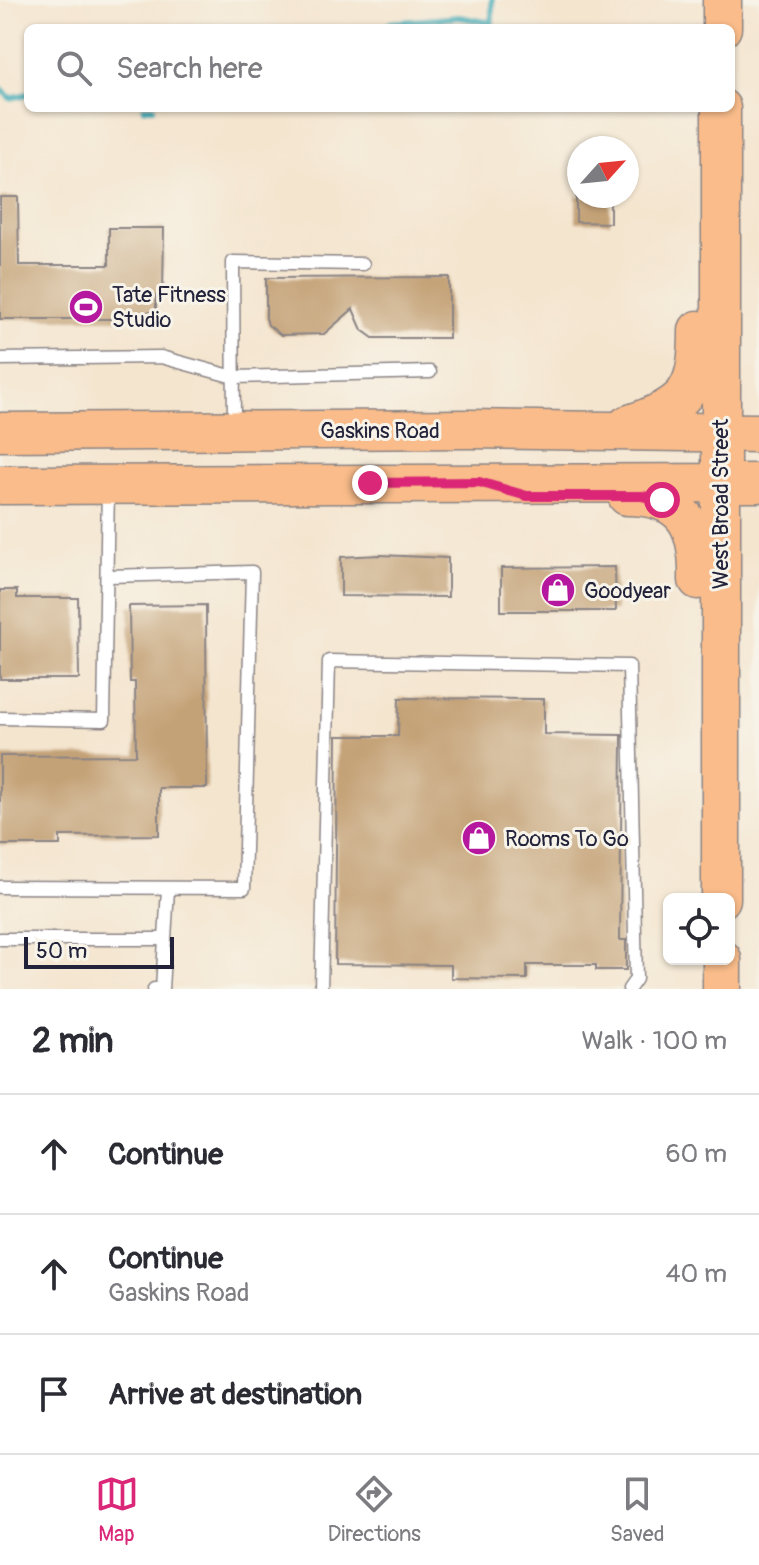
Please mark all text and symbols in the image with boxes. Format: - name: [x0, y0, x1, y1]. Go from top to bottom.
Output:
- search box: [24, 24, 735, 112]
- icon: search: [52, 46, 96, 90]
- text: Search here: [116, 50, 263, 87]
- north arrow: [567, 136, 639, 208]
- place label: Tate Fitness Studio: [112, 281, 226, 334]
- sports icon: Tate Fitness Studio: [67, 288, 105, 326]
- street label: Gaskins Road: [320, 417, 440, 445]
- street label: West Broad Street: [707, 419, 735, 589]
- route end: [352, 465, 388, 501]
- route start: [644, 482, 680, 518]
- shop icon: Goodyear: [539, 571, 577, 609]
- place label: Goodyear: [584, 577, 671, 605]
- shop icon: Rooms To Go: [460, 819, 498, 857]
- place label: Rooms To Go: [505, 825, 629, 853]
- map controls: [663, 893, 735, 965]
- button: locate: [663, 893, 735, 965]
- scale bar: [24, 933, 174, 969]
- text: 50 m: [36, 937, 87, 965]
- text: 2 min: [32, 1020, 114, 1063]
- text: Walk · 100 m: [582, 1025, 727, 1057]
- icon: ahead: [32, 1132, 76, 1176]
- text: Continue: [108, 1136, 223, 1173]
- text: 60 m: [665, 1138, 727, 1170]
- text: Continue: [108, 1240, 223, 1277]
- icon: ahead: [32, 1252, 76, 1296]
- text: 40 m: [665, 1258, 727, 1290]
- text: Gaskins Road: [108, 1277, 249, 1309]
- icon: arrive: [32, 1372, 76, 1416]
- text: Arrive at destination: [108, 1376, 362, 1413]
- tab: Map: [95, 1472, 139, 1548]
- tab: Directions: [328, 1472, 421, 1548]
- tab: Saved: [610, 1472, 664, 1548]

